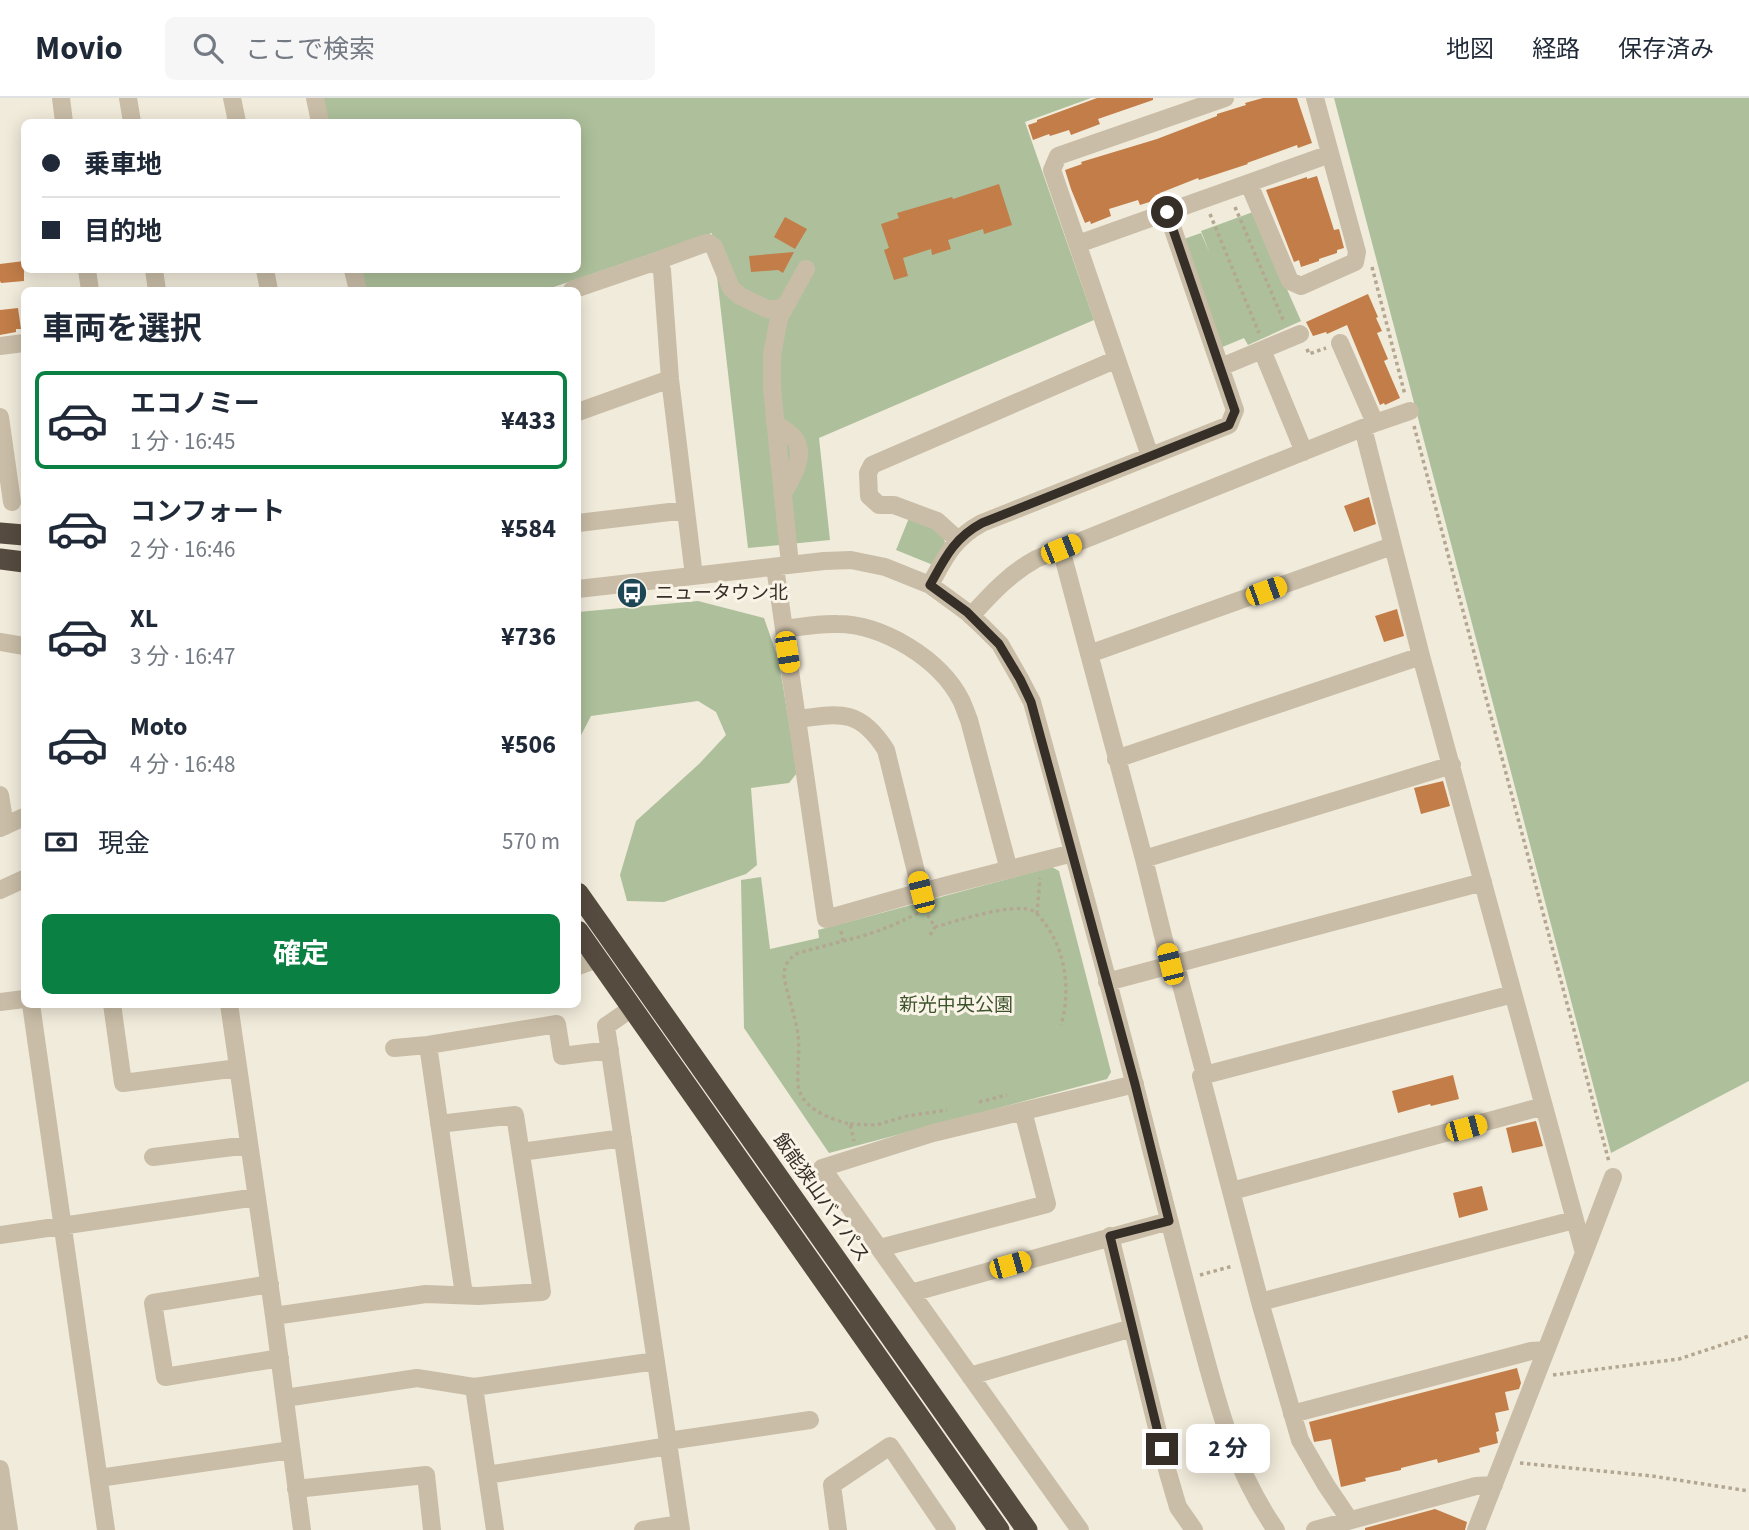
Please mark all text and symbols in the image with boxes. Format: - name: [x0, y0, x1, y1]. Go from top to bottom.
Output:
- search box: [165, 17, 655, 80]
- text: Movio: [35, 25, 123, 72]
- icon: search: [189, 29, 227, 67]
- text: ここで検索: [245, 31, 375, 68]
- text: 地図: [1446, 32, 1494, 67]
- text: 経路: [1532, 32, 1580, 67]
- text: 保存済み: [1618, 32, 1714, 67]
- text: 乗車地: [84, 146, 162, 183]
- route start: [1151, 196, 1183, 228]
- text: 目的地: [84, 213, 162, 250]
- text: 車両を選択: [42, 306, 202, 352]
- text: エコノミー: [130, 385, 260, 422]
- icon: car: [46, 389, 109, 452]
- text: ¥433: [501, 402, 556, 439]
- text: 1 分 · 16:45: [130, 425, 235, 458]
- text: コンフォート: [130, 493, 285, 530]
- icon: car: [46, 497, 109, 560]
- text: ¥584: [501, 510, 556, 547]
- car: [1038, 531, 1085, 567]
- text: 2 分 · 16:46: [130, 533, 235, 566]
- car: [1243, 574, 1290, 608]
- bus stop icon: ニュータウン北: [615, 576, 649, 610]
- place label: ニュータウン北: [655, 580, 788, 607]
- text: XL: [130, 600, 158, 637]
- icon: car: [46, 605, 109, 668]
- text: ¥736: [501, 618, 556, 655]
- car: [774, 630, 801, 674]
- text: 3 分 · 16:47: [130, 640, 235, 673]
- text: Moto: [130, 708, 187, 745]
- icon: car: [46, 713, 109, 776]
- text: ¥506: [501, 726, 556, 763]
- text: 4 分 · 16:48: [130, 748, 235, 781]
- icon: cash: [42, 823, 80, 861]
- text: 現金: [98, 825, 150, 862]
- text: 570 m: [502, 825, 560, 858]
- car: [906, 869, 937, 915]
- button: 確定: [42, 914, 560, 994]
- car: [1155, 941, 1186, 987]
- park label: 新光中央公園: [899, 992, 1013, 1019]
- car: [1443, 1112, 1490, 1144]
- street label: 飯能狭山バイパス: [766, 1128, 876, 1268]
- car: [987, 1249, 1034, 1281]
- callout: 2 分: [1186, 1424, 1270, 1474]
- text: 2 分: [1208, 1432, 1248, 1465]
- route end: [1146, 1433, 1178, 1465]

